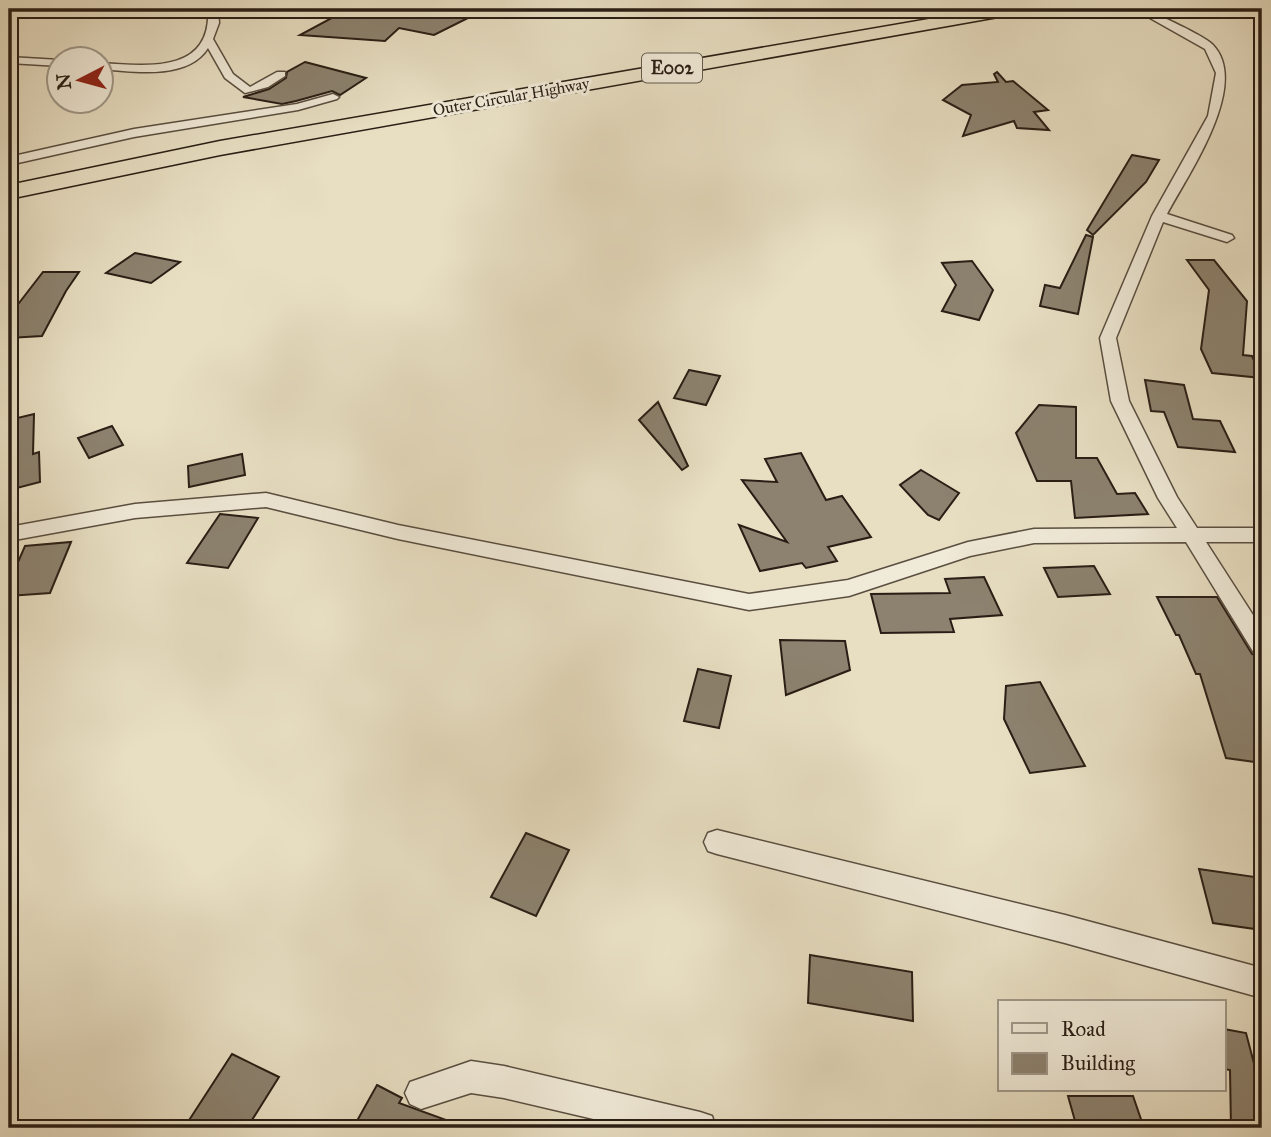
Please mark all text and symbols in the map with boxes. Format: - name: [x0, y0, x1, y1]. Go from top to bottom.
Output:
- north arrow: [46, 46, 116, 116]
- road number: E002: [642, 54, 702, 82]
- text: N: [51, 73, 76, 91]
- street label: Outer Circular Highway: [431, 73, 591, 121]
- legend: [998, 1000, 1226, 1092]
- text: Road: [1061, 1016, 1106, 1042]
- text: Building: [1061, 1050, 1135, 1076]

